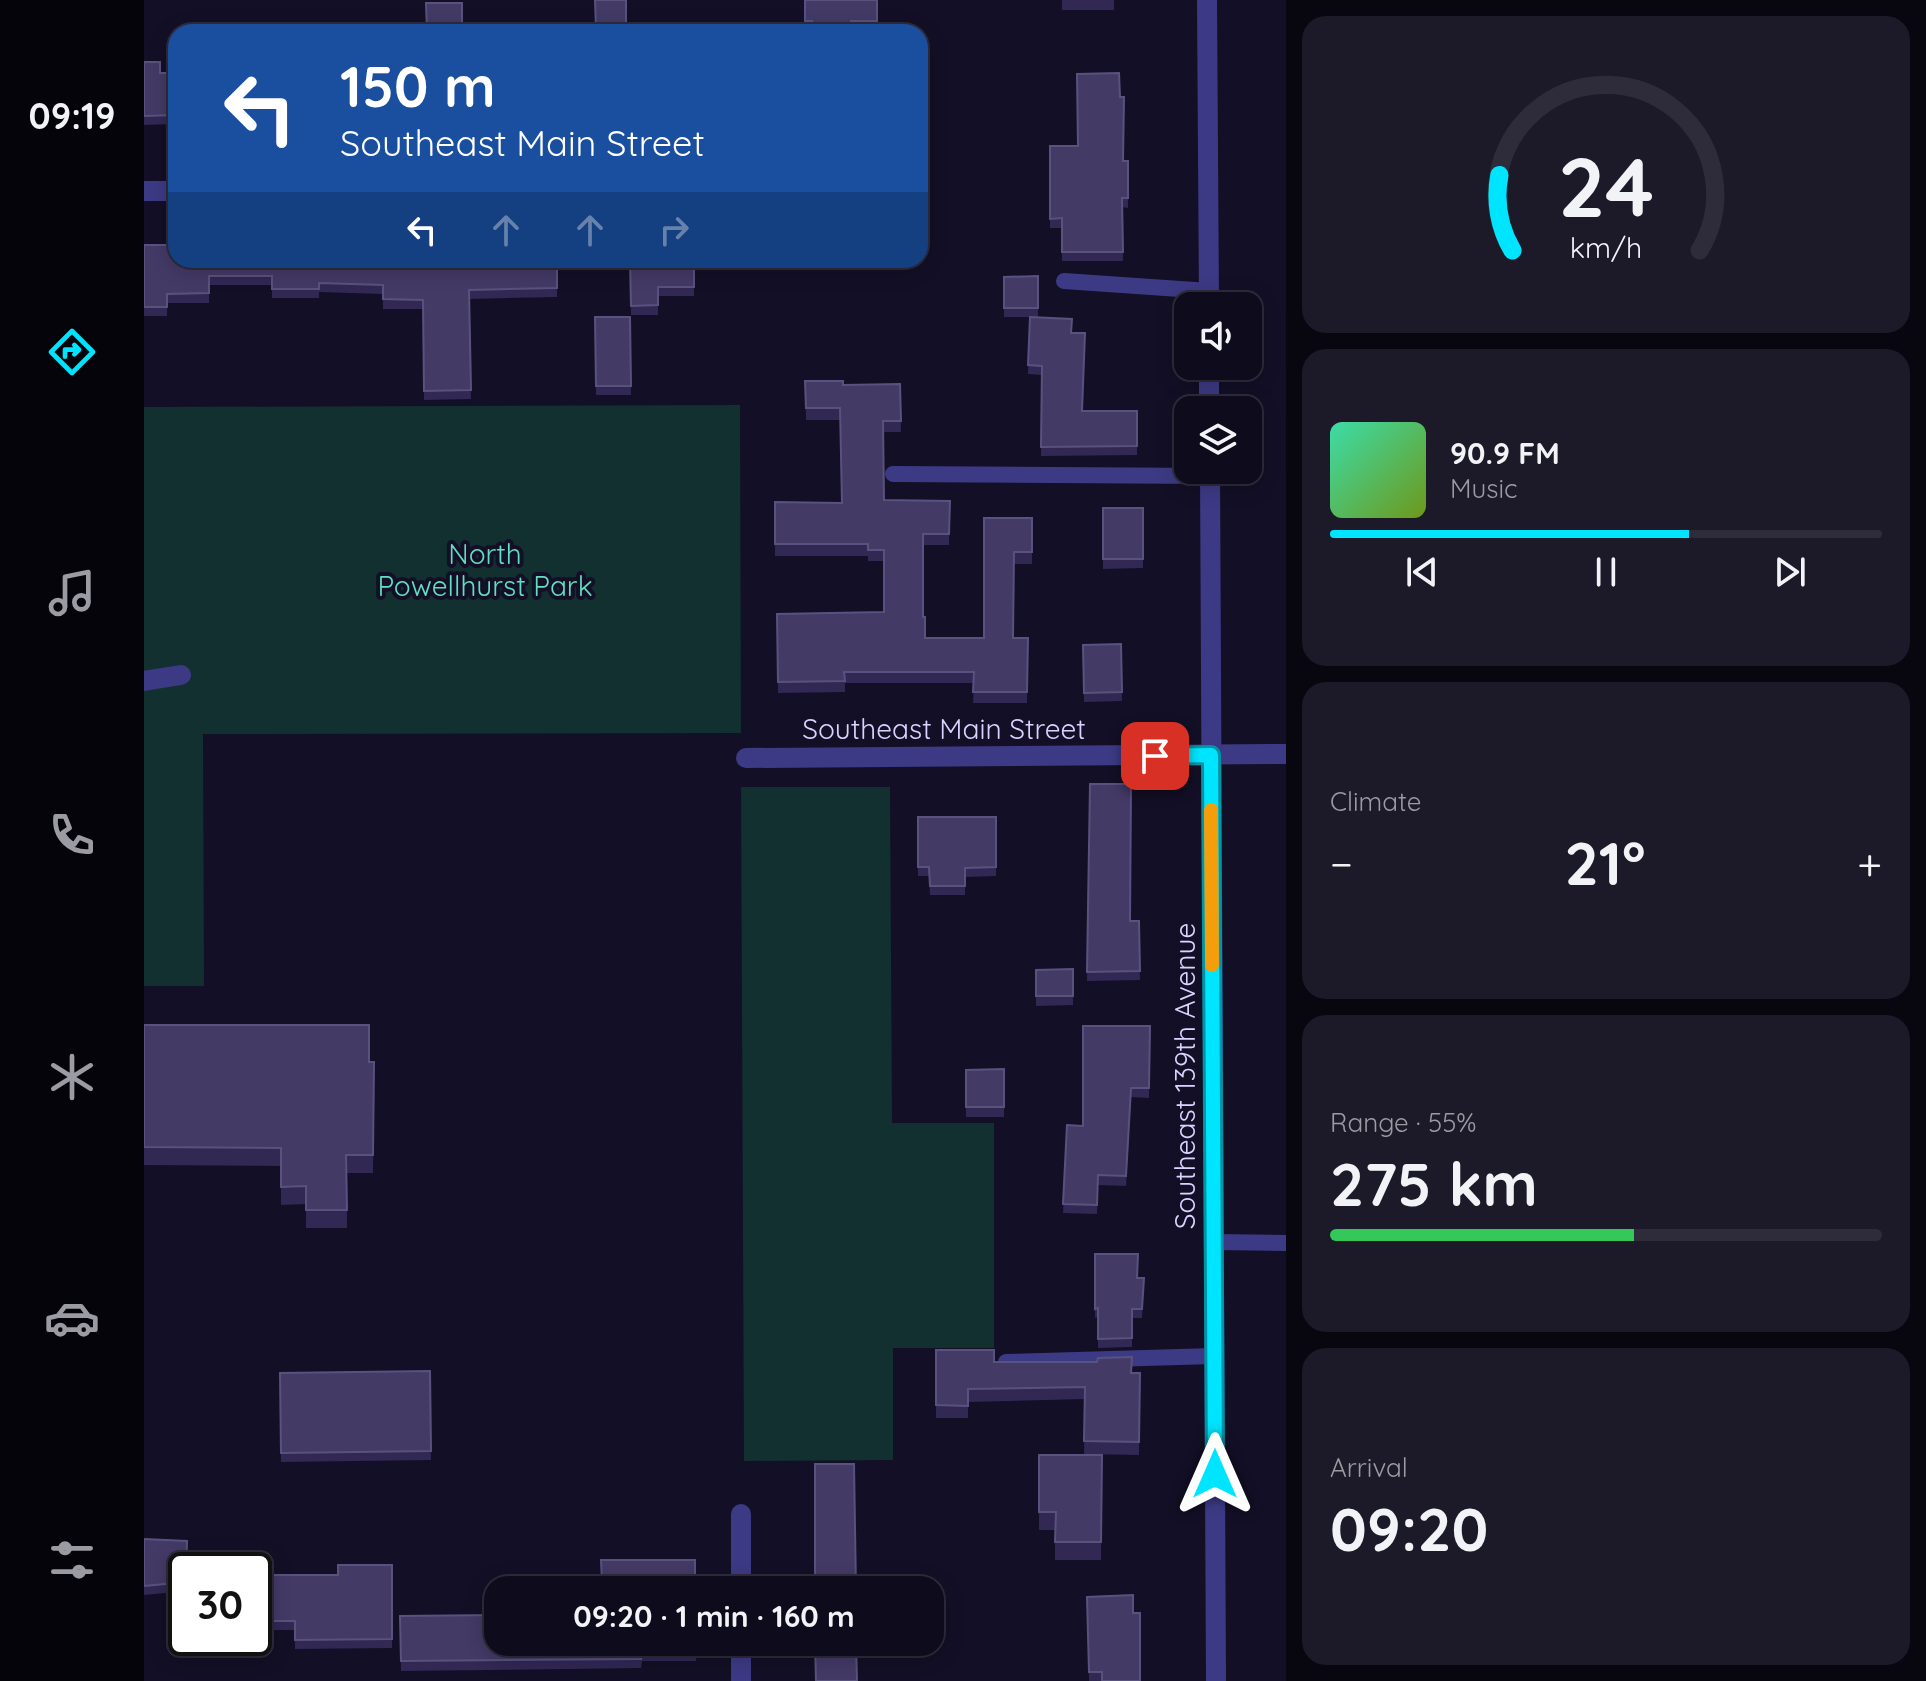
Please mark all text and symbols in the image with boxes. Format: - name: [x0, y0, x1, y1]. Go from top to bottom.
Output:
- text: 150 m: [340, 51, 496, 121]
- icon: left: [208, 56, 312, 160]
- text: 09:19: [29, 93, 115, 138]
- text: Southeast Main Street: [340, 120, 705, 165]
- text: 24: [1558, 133, 1654, 237]
- icon: left: [400, 208, 444, 252]
- icon: ahead: [484, 208, 528, 252]
- icon: ahead: [568, 208, 612, 252]
- icon: right: [652, 208, 696, 252]
- text: km/h: [1570, 229, 1642, 265]
- map controls: [1174, 292, 1262, 484]
- button: sound: [1174, 292, 1262, 380]
- icon: directions: [44, 324, 100, 380]
- button: layers: [1174, 396, 1262, 484]
- text: 90.9 FM: [1450, 434, 1560, 472]
- text: Music: [1450, 472, 1518, 505]
- park label: North Powellhurst Park: [377, 536, 593, 603]
- icon: previous: [1400, 550, 1444, 594]
- icon: pause: [1584, 550, 1628, 594]
- icon: next: [1768, 550, 1812, 594]
- icon: music: [44, 565, 100, 621]
- street label: Southeast Main Street: [802, 711, 1086, 746]
- pin: [1121, 722, 1189, 790]
- icon: arrive: [1133, 734, 1177, 778]
- text: Climate: [1330, 785, 1421, 818]
- icon: phone: [44, 807, 100, 863]
- text: 21°: [1565, 825, 1646, 900]
- text: −: [1330, 836, 1353, 891]
- text: +: [1857, 836, 1882, 891]
- street label: Southeast 139th Avenue: [1167, 923, 1202, 1229]
- icon: climate: [44, 1049, 100, 1105]
- text: Range · 55%: [1330, 1106, 1476, 1139]
- text: 275 km: [1330, 1146, 1538, 1221]
- icon: car: [44, 1290, 100, 1346]
- position arrow: [1173, 1432, 1257, 1516]
- text: Arrival: [1330, 1451, 1408, 1484]
- text: 09:20: [1330, 1491, 1488, 1566]
- icon: filters: [44, 1532, 100, 1588]
- speed limit sign: 30: [168, 1552, 272, 1656]
- text: 09:20 · 1 min · 160 m: [573, 1597, 855, 1635]

